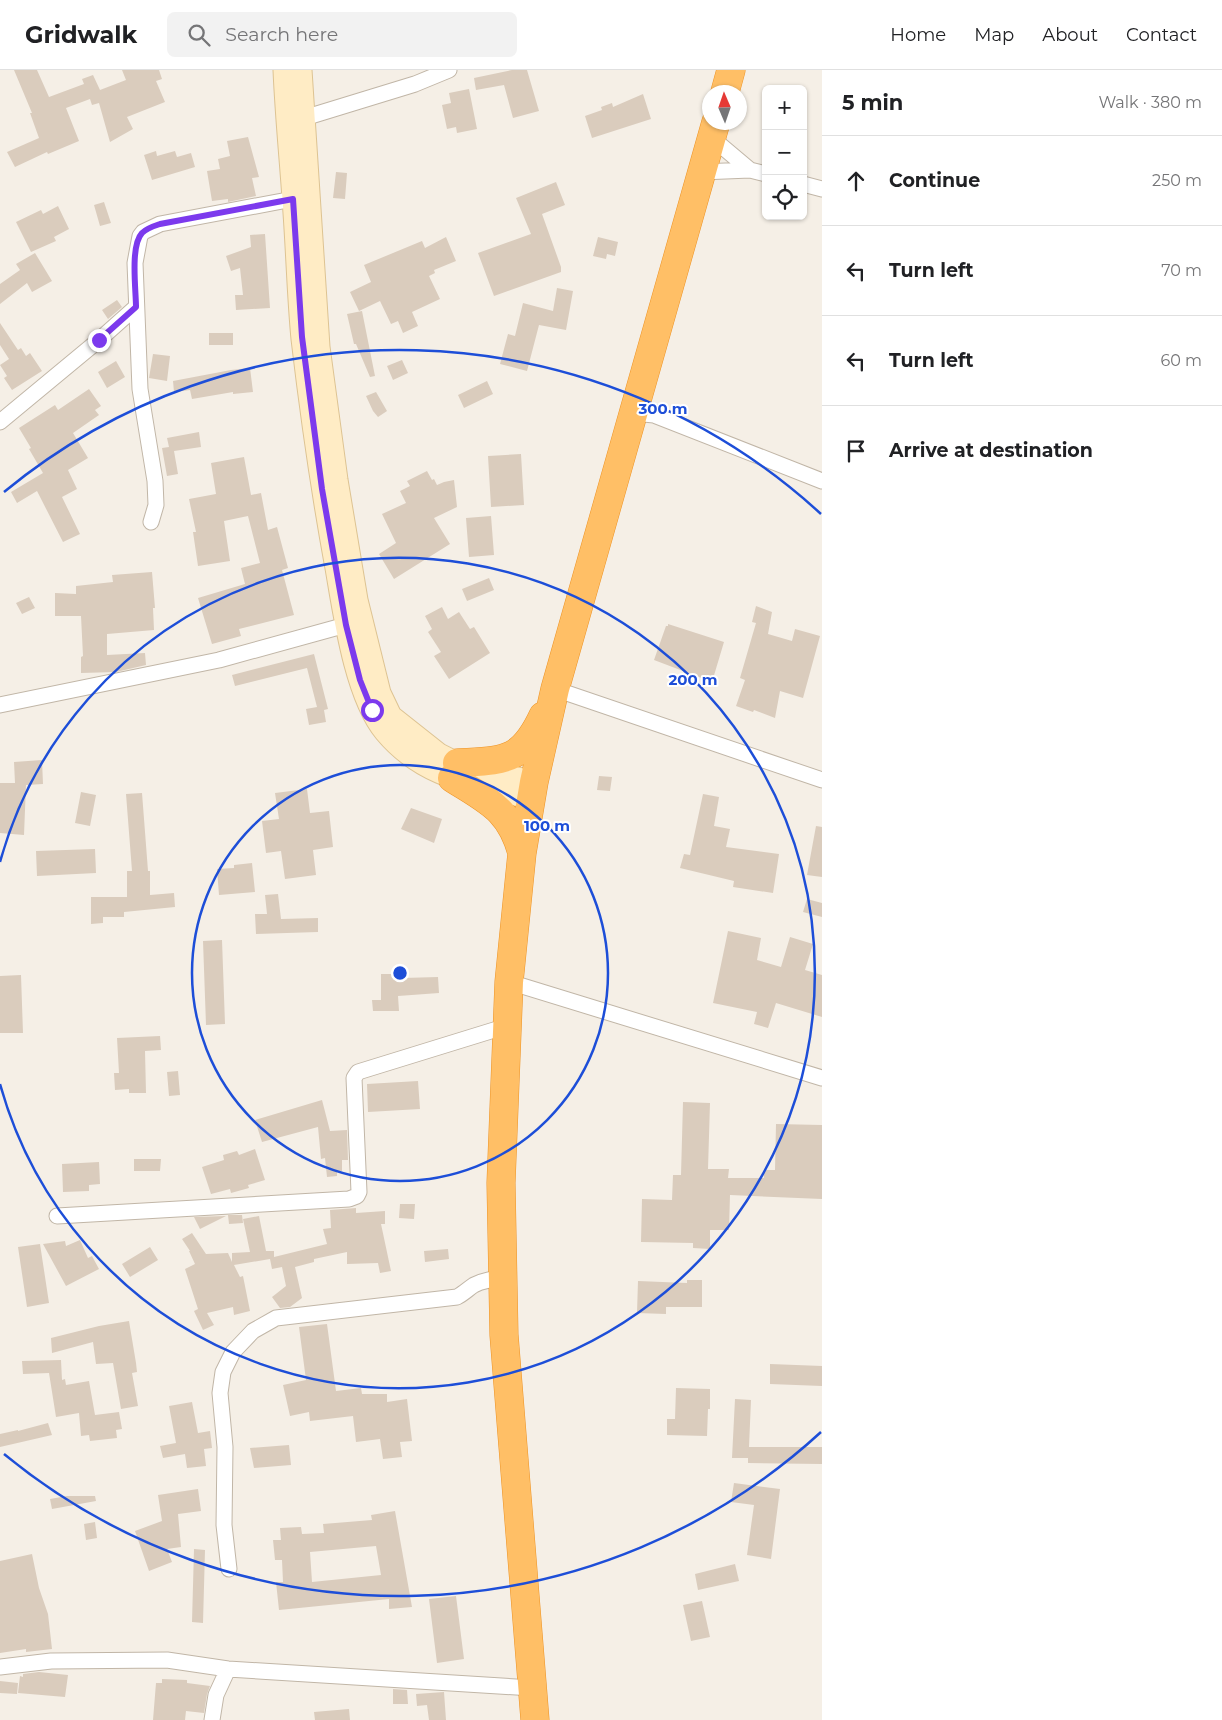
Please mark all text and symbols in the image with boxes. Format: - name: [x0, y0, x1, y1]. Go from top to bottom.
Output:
- search box: [167, 12, 517, 57]
- text: Gridwalk: [25, 20, 137, 49]
- icon: search: [185, 21, 213, 49]
- text: Search here: [225, 23, 338, 46]
- text: Home: [890, 24, 946, 46]
- text: Map: [974, 24, 1014, 46]
- text: About: [1042, 24, 1098, 46]
- text: Contact: [1126, 24, 1197, 46]
- north arrow: [702, 85, 747, 130]
- map controls: [762, 85, 807, 220]
- button: +: [762, 85, 807, 130]
- text: 5 min: [842, 90, 903, 115]
- text: Walk · 380 m: [1098, 93, 1202, 112]
- button: −: [762, 130, 807, 175]
- icon: ahead: [842, 167, 870, 195]
- text: Continue: [889, 169, 980, 192]
- text: 250 m: [1152, 171, 1202, 190]
- button: locate: [762, 175, 807, 220]
- icon: left: [842, 257, 870, 285]
- text: Turn left: [889, 259, 974, 282]
- text: 70 m: [1161, 261, 1202, 280]
- route end: [88, 329, 111, 352]
- icon: left: [842, 347, 870, 375]
- text: Turn left: [889, 349, 974, 372]
- text: 60 m: [1160, 351, 1202, 370]
- text: 300 m: [637, 399, 688, 418]
- icon: arrive: [842, 437, 870, 465]
- text: Arrive at destination: [889, 439, 1093, 462]
- text: 200 m: [668, 670, 718, 689]
- route start: [361, 699, 384, 722]
- text: 100 m: [524, 816, 570, 835]
- centre of rings: [391, 964, 409, 982]

